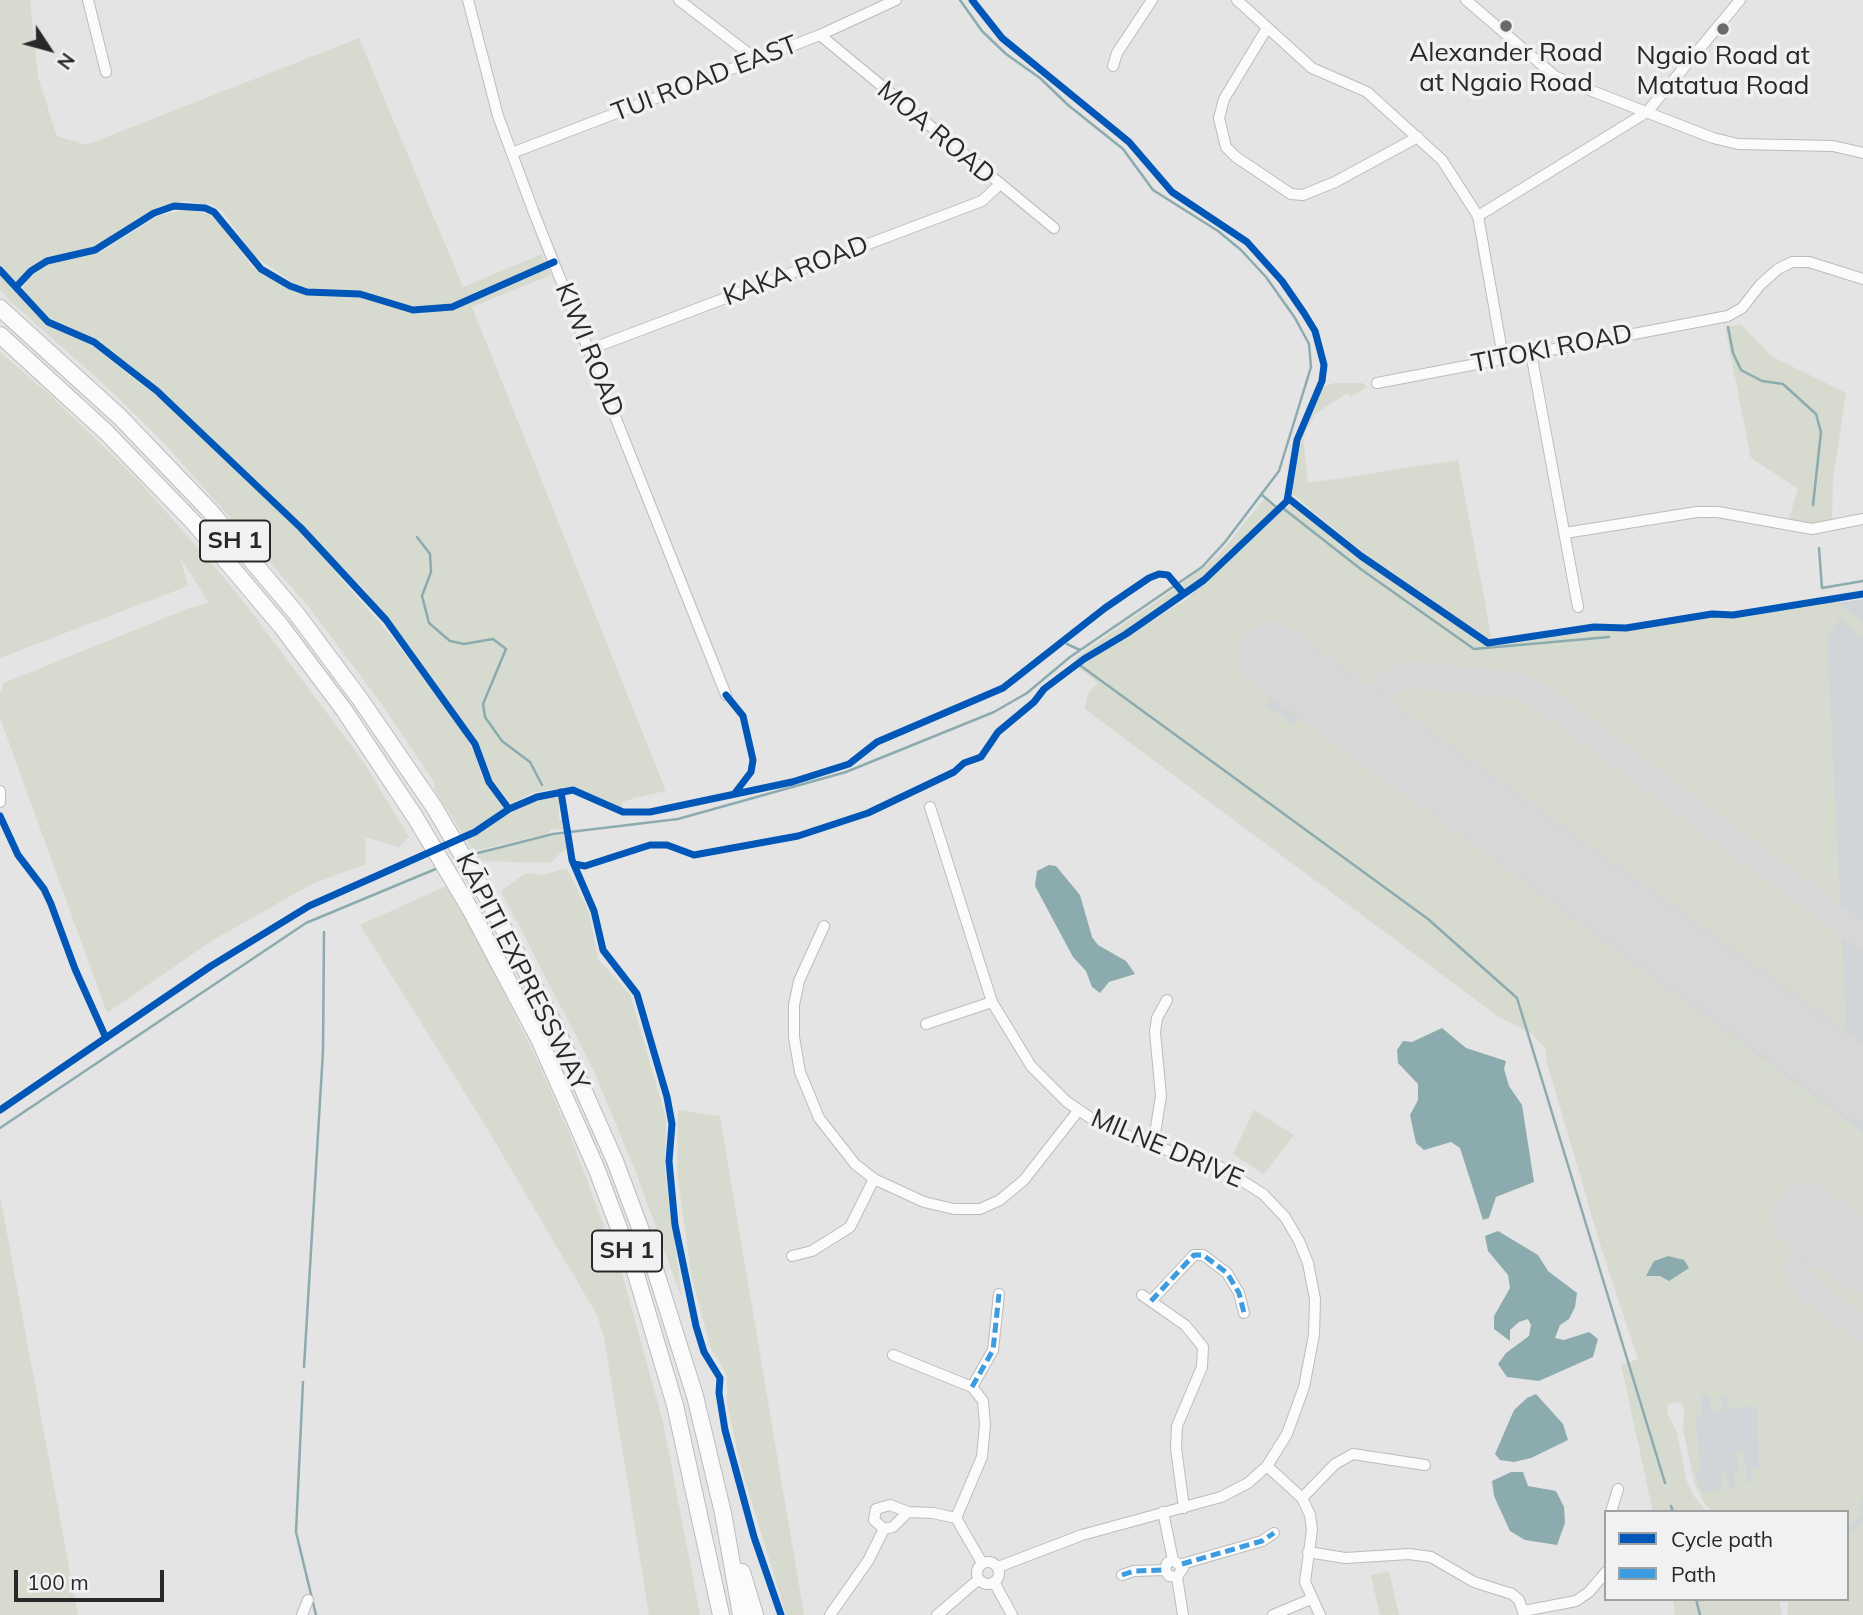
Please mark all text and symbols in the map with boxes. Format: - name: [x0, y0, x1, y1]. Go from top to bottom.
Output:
- north arrow: [14, 14, 84, 84]
- marker: Alexander Road at Ngaio Road: [1498, 18, 1514, 34]
- marker: Ngaio Road at Matatua Road: [1715, 21, 1731, 37]
- street label: TUI ROAD EAST: [608, 29, 802, 129]
- place label: Alexander Road at Ngaio Road: [1409, 37, 1603, 98]
- place label: Ngaio Road at Matatua Road: [1636, 40, 1810, 102]
- text: N: [52, 48, 80, 74]
- street label: MOA ROAD: [871, 75, 1001, 191]
- street label: KAKA ROAD: [719, 229, 873, 313]
- street label: KIWI ROAD: [548, 278, 630, 422]
- street label: TITOKI ROAD: [1469, 318, 1635, 380]
- road number: SH 1: [200, 520, 270, 562]
- street label: KĀPITI EXPRESSWAY: [449, 848, 595, 1096]
- street label: MILNE DRIVE: [1086, 1103, 1248, 1195]
- road number: SH 1: [592, 1231, 662, 1272]
- legend: [1604, 1510, 1849, 1601]
- text: Cycle path: [1671, 1526, 1773, 1552]
- scale bar: [18, 1556, 168, 1600]
- text: Path: [1671, 1561, 1716, 1587]
- text: 100 m: [27, 1569, 89, 1595]

